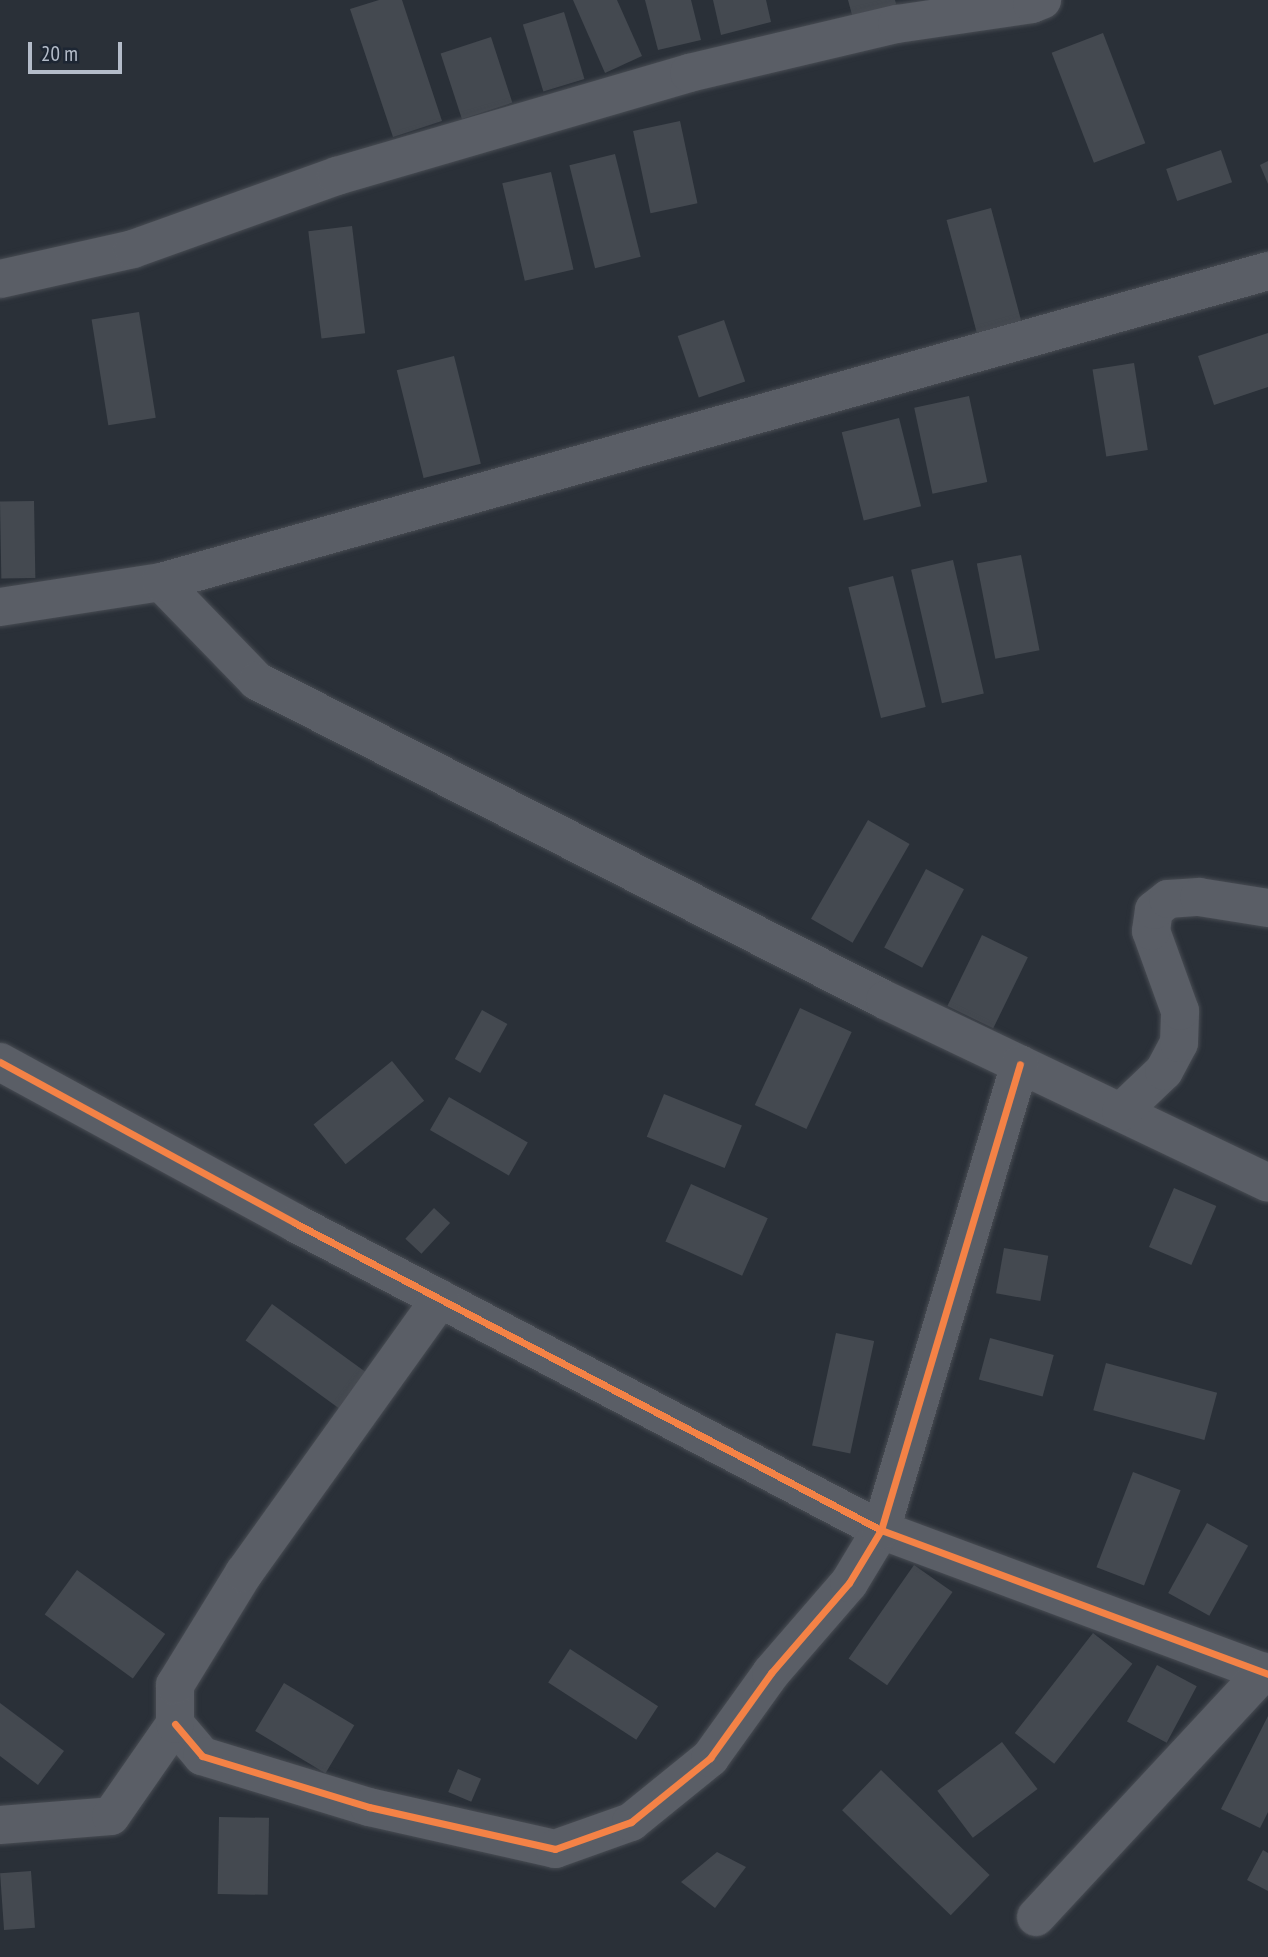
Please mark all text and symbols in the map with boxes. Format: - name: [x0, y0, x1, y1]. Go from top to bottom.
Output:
- scale bar: [32, 28, 126, 72]
- text: 20 m: [41, 40, 78, 67]

